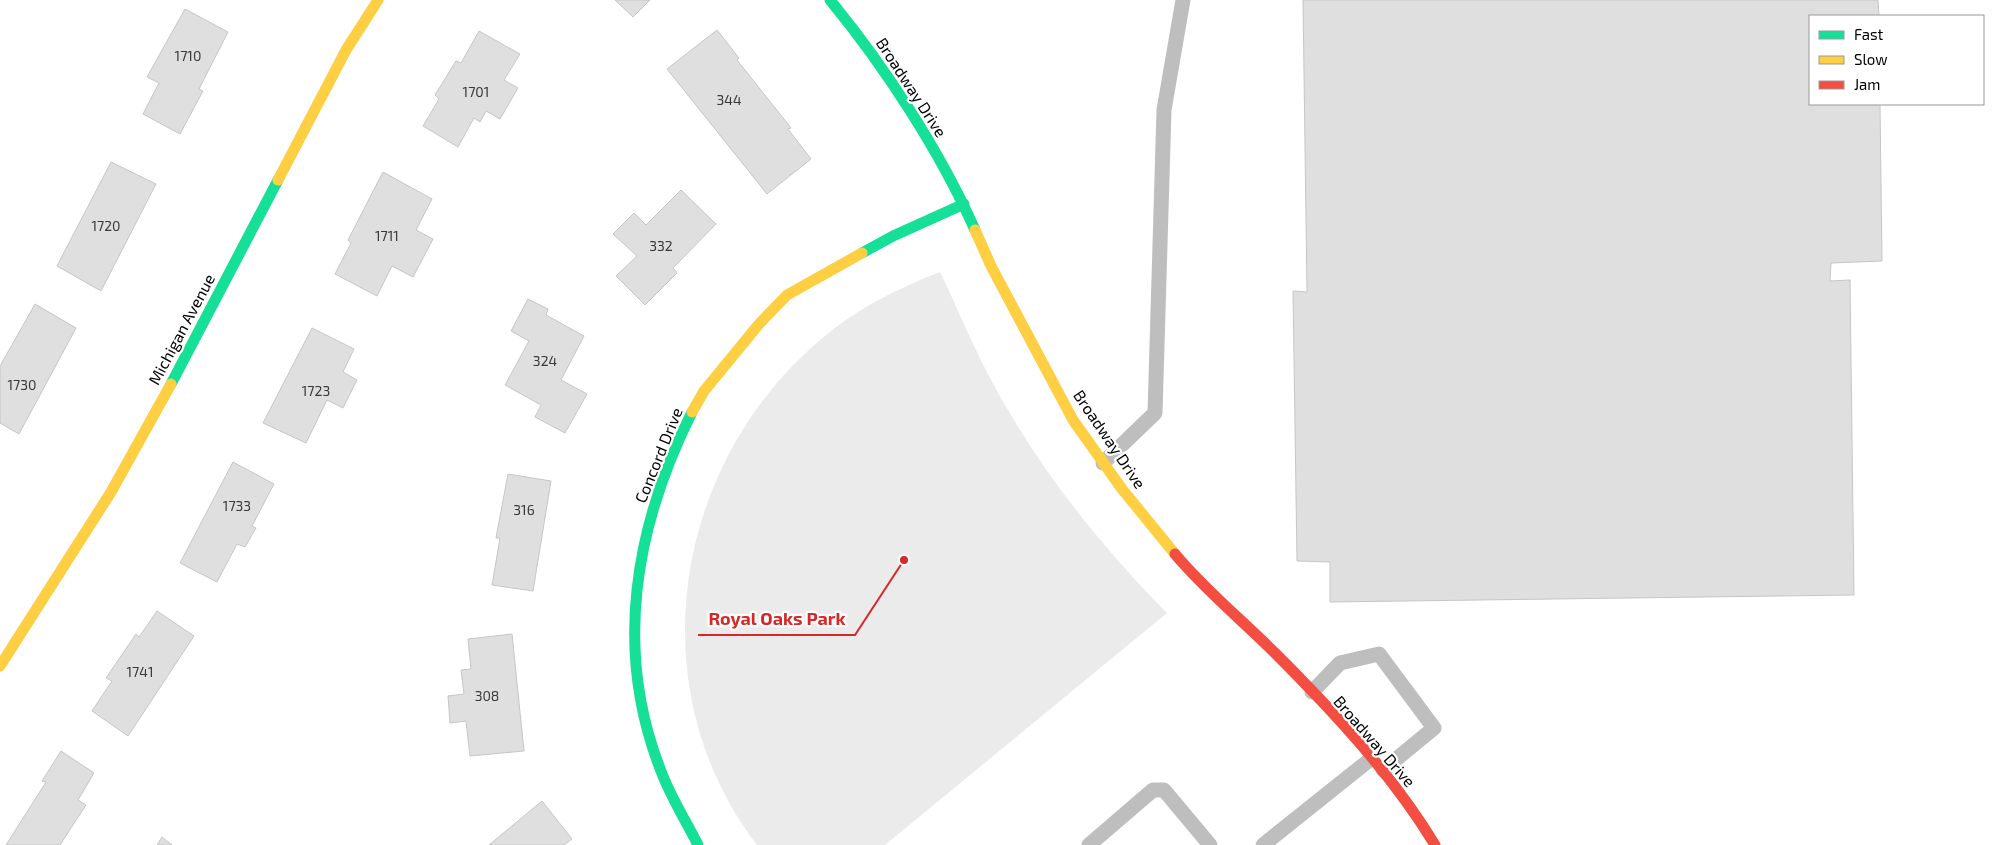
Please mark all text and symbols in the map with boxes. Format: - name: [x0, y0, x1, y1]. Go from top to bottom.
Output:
- legend: [1809, 15, 1984, 105]
- text: Fast: [1854, 25, 1884, 43]
- street label: Broadway Drive: [873, 34, 951, 140]
- house number: 1710: [175, 47, 201, 64]
- text: Slow: [1854, 50, 1888, 68]
- text: Jam: [1854, 75, 1880, 93]
- house number: 1701: [463, 83, 489, 100]
- house number: 344: [716, 91, 742, 108]
- house number: 1720: [91, 217, 121, 234]
- house number: 1711: [375, 227, 399, 244]
- house number: 332: [649, 237, 673, 254]
- street label: Michigan Avenue: [144, 270, 218, 388]
- house number: 324: [533, 352, 557, 369]
- house number: 1730: [8, 376, 36, 393]
- house number: 1723: [302, 382, 330, 399]
- street label: Broadway Drive: [1070, 386, 1150, 492]
- street label: Concord Drive: [630, 404, 686, 506]
- house number: 1733: [223, 497, 251, 514]
- house number: 316: [513, 501, 535, 518]
- callout: Royal Oaks Park: [698, 602, 855, 635]
- text: Royal Oaks Park: [709, 607, 845, 629]
- house number: 1741: [127, 663, 153, 680]
- house number: 308: [475, 687, 499, 704]
- street label: Broadway Drive: [1330, 691, 1420, 791]

